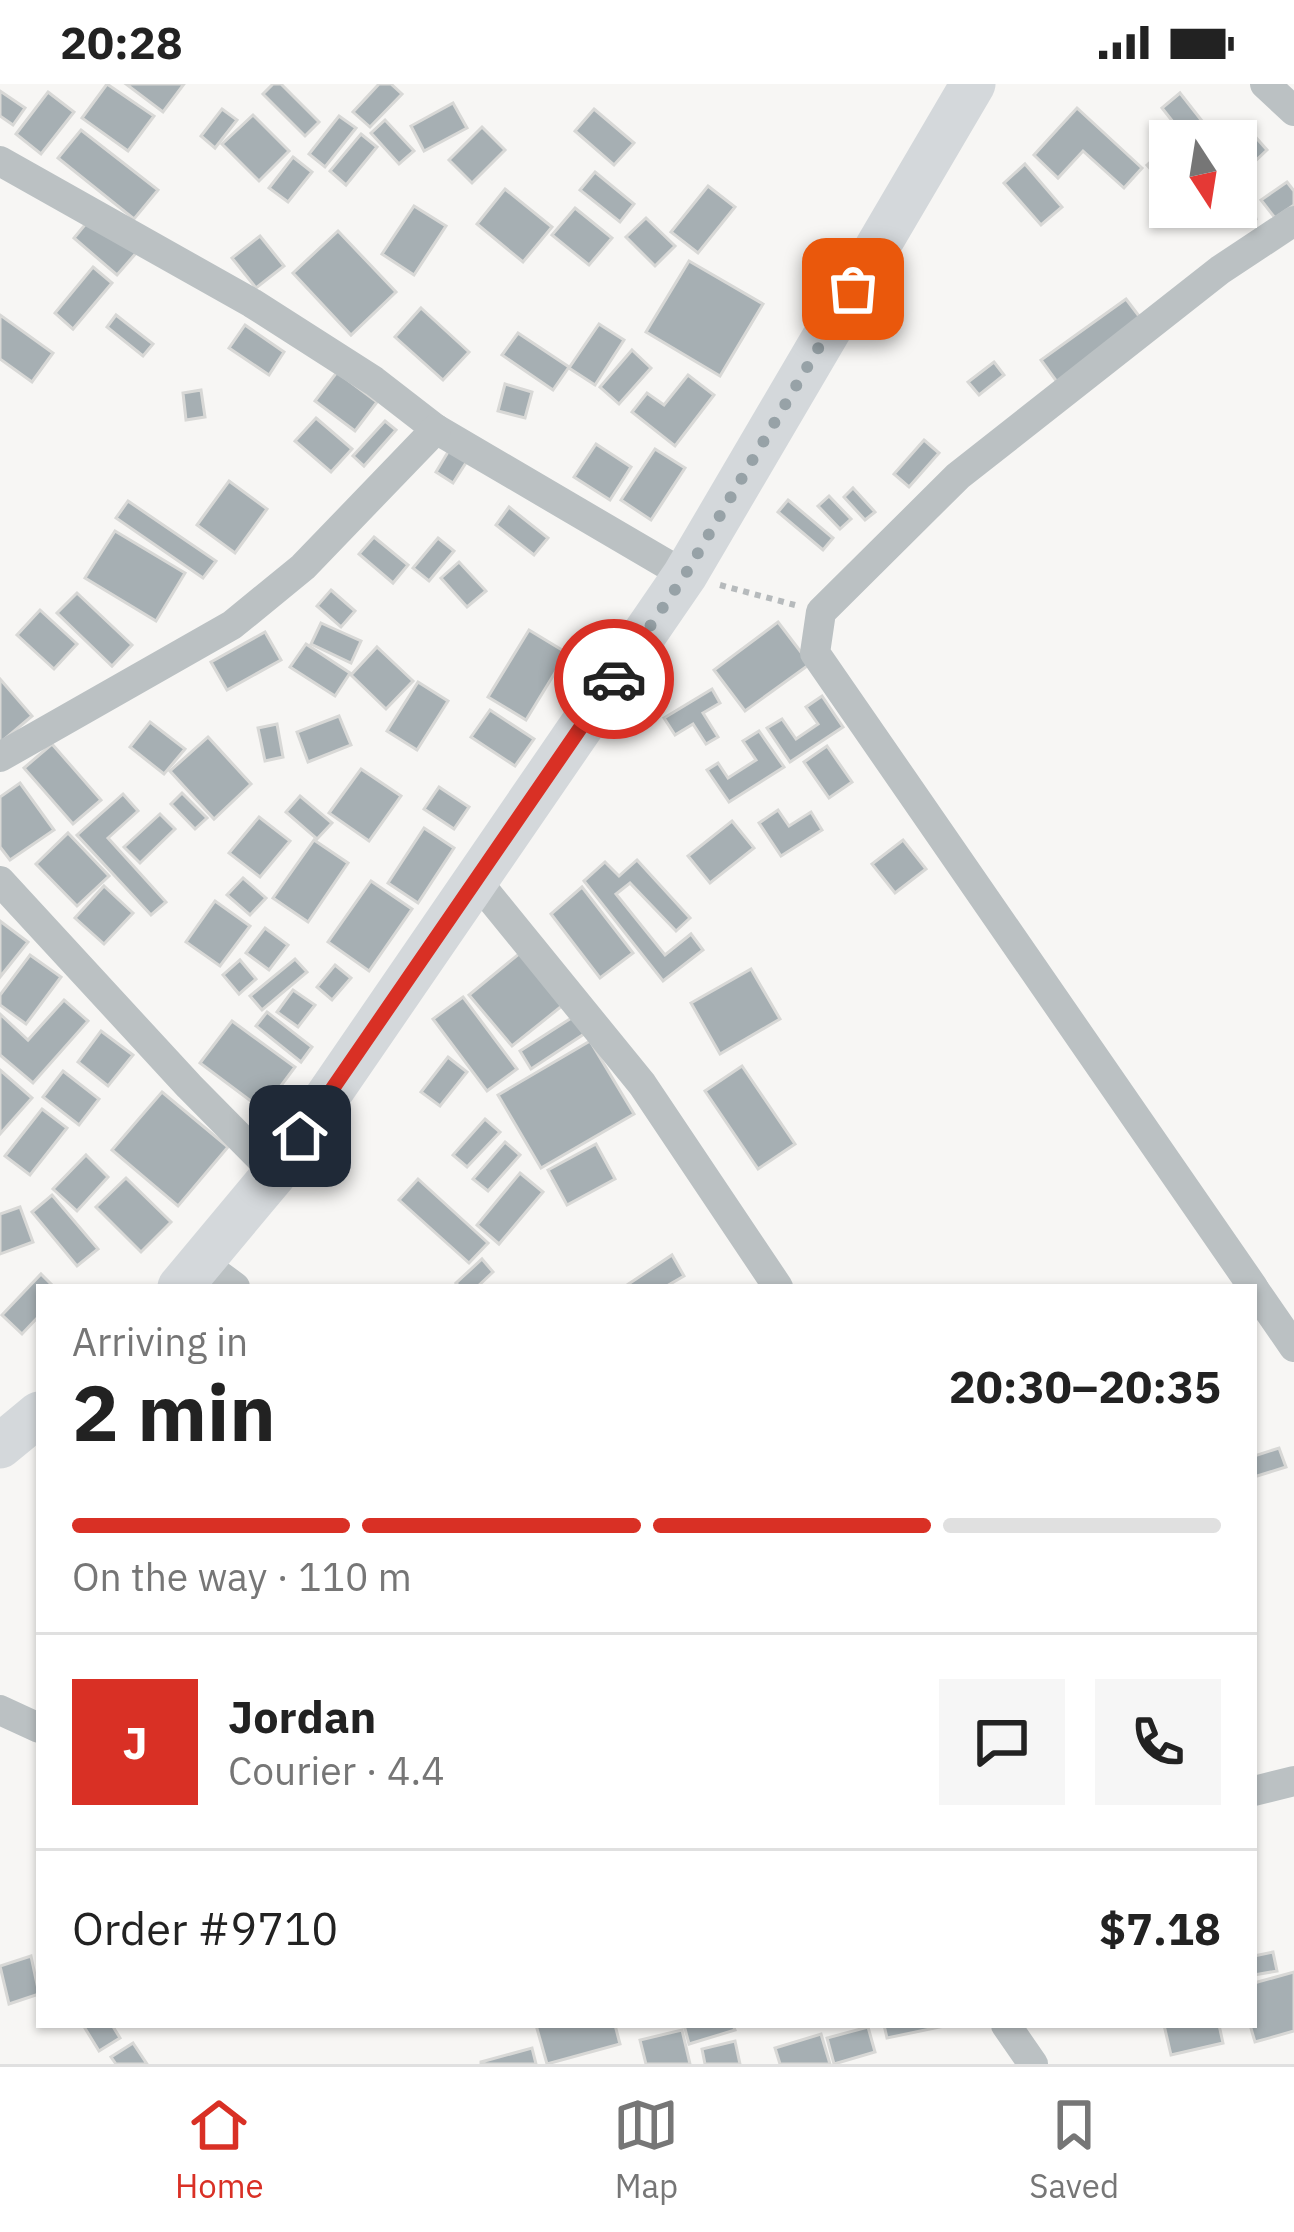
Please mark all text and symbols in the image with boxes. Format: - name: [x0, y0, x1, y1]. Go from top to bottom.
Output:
- text: 20:28: [60, 13, 183, 71]
- north arrow: [1149, 120, 1257, 228]
- map controls: [1149, 120, 1257, 228]
- pin: [802, 238, 904, 340]
- icon: bag: [820, 256, 886, 322]
- courier: [554, 619, 674, 739]
- icon: car: [581, 646, 647, 712]
- pin: [249, 1085, 351, 1187]
- icon: home: [267, 1103, 333, 1169]
- text: Arriving in: [72, 1316, 248, 1367]
- text: 20:30–20:35: [949, 1357, 1221, 1415]
- text: 2 min: [72, 1361, 276, 1462]
- text: On the way · 110 m: [72, 1551, 412, 1602]
- button: chat: [939, 1679, 1065, 1805]
- button: phone: [1095, 1679, 1221, 1805]
- text: Jordan: [228, 1687, 376, 1745]
- text: J: [122, 1713, 148, 1771]
- text: Courier · 4.4: [228, 1745, 445, 1796]
- text: Order #9710: [72, 1899, 338, 1957]
- text: $7.18: [1099, 1899, 1221, 1957]
- tab: Home: [175, 2092, 264, 2207]
- tab: Map: [613, 2092, 679, 2207]
- tab: Saved: [1029, 2092, 1119, 2207]

